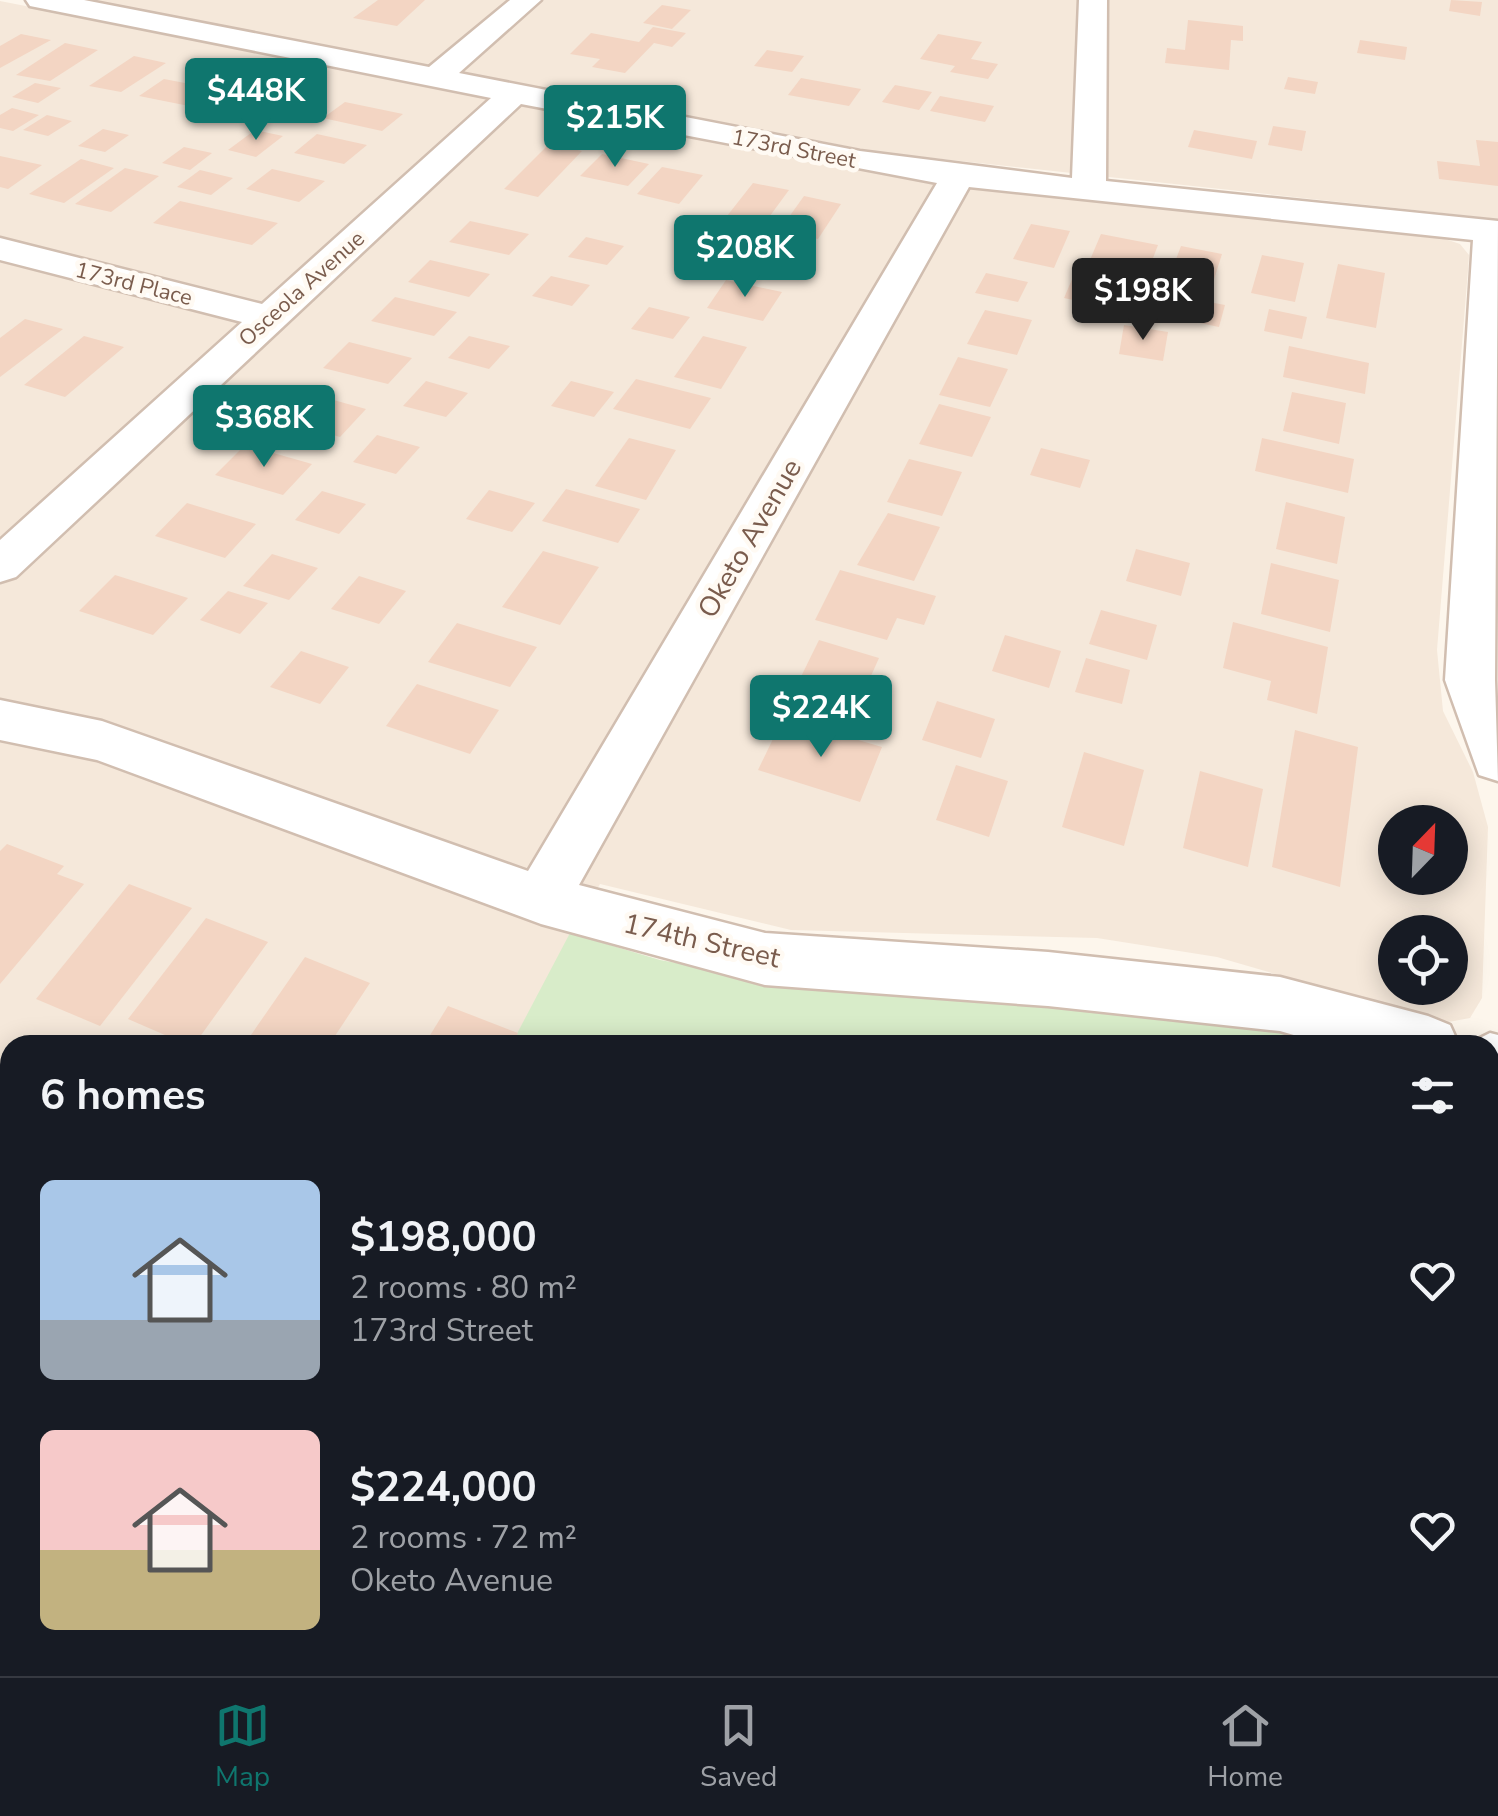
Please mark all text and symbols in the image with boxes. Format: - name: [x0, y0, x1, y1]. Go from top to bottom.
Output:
- pin: $448K: [186, 58, 326, 143]
- text: $448K: [207, 69, 305, 112]
- pin: $215K: [545, 85, 685, 170]
- text: $215K: [566, 96, 664, 139]
- street label: 173rd Street: [729, 122, 859, 176]
- pin: $208K: [675, 215, 815, 300]
- street label: Osceola Avenue: [232, 224, 371, 353]
- text: $208K: [696, 226, 794, 269]
- street label: 173rd Place: [72, 255, 195, 313]
- pin: $198K: [1073, 258, 1213, 343]
- text: $198K: [1094, 269, 1192, 312]
- pin: $368K: [194, 385, 334, 470]
- text: $368K: [215, 396, 313, 439]
- street label: Oketo Avenue: [689, 452, 811, 625]
- pin: $224K: [751, 675, 891, 760]
- text: $224K: [772, 686, 870, 729]
- north arrow: [1378, 805, 1468, 895]
- map controls: [1378, 805, 1468, 1005]
- street label: 174th Street: [620, 904, 784, 977]
- button: locate: [1378, 915, 1468, 1005]
- text: 6 homes: [40, 1067, 205, 1124]
- icon: filters: [1405, 1068, 1460, 1123]
- text: $198,000: [350, 1209, 537, 1266]
- icon: home: [120, 1220, 240, 1340]
- icon: heart: [1405, 1253, 1460, 1308]
- text: 2 rooms · 80 m²: [350, 1266, 577, 1309]
- text: 173rd Street: [350, 1309, 533, 1352]
- text: $224,000: [350, 1459, 537, 1516]
- icon: home: [120, 1470, 240, 1590]
- icon: heart: [1405, 1503, 1460, 1558]
- text: 2 rooms · 72 m²: [350, 1516, 577, 1559]
- text: Oketo Avenue: [350, 1559, 553, 1602]
- tab: Map: [215, 1698, 270, 1796]
- tab: Saved: [700, 1698, 777, 1796]
- tab: Home: [1207, 1698, 1283, 1796]

